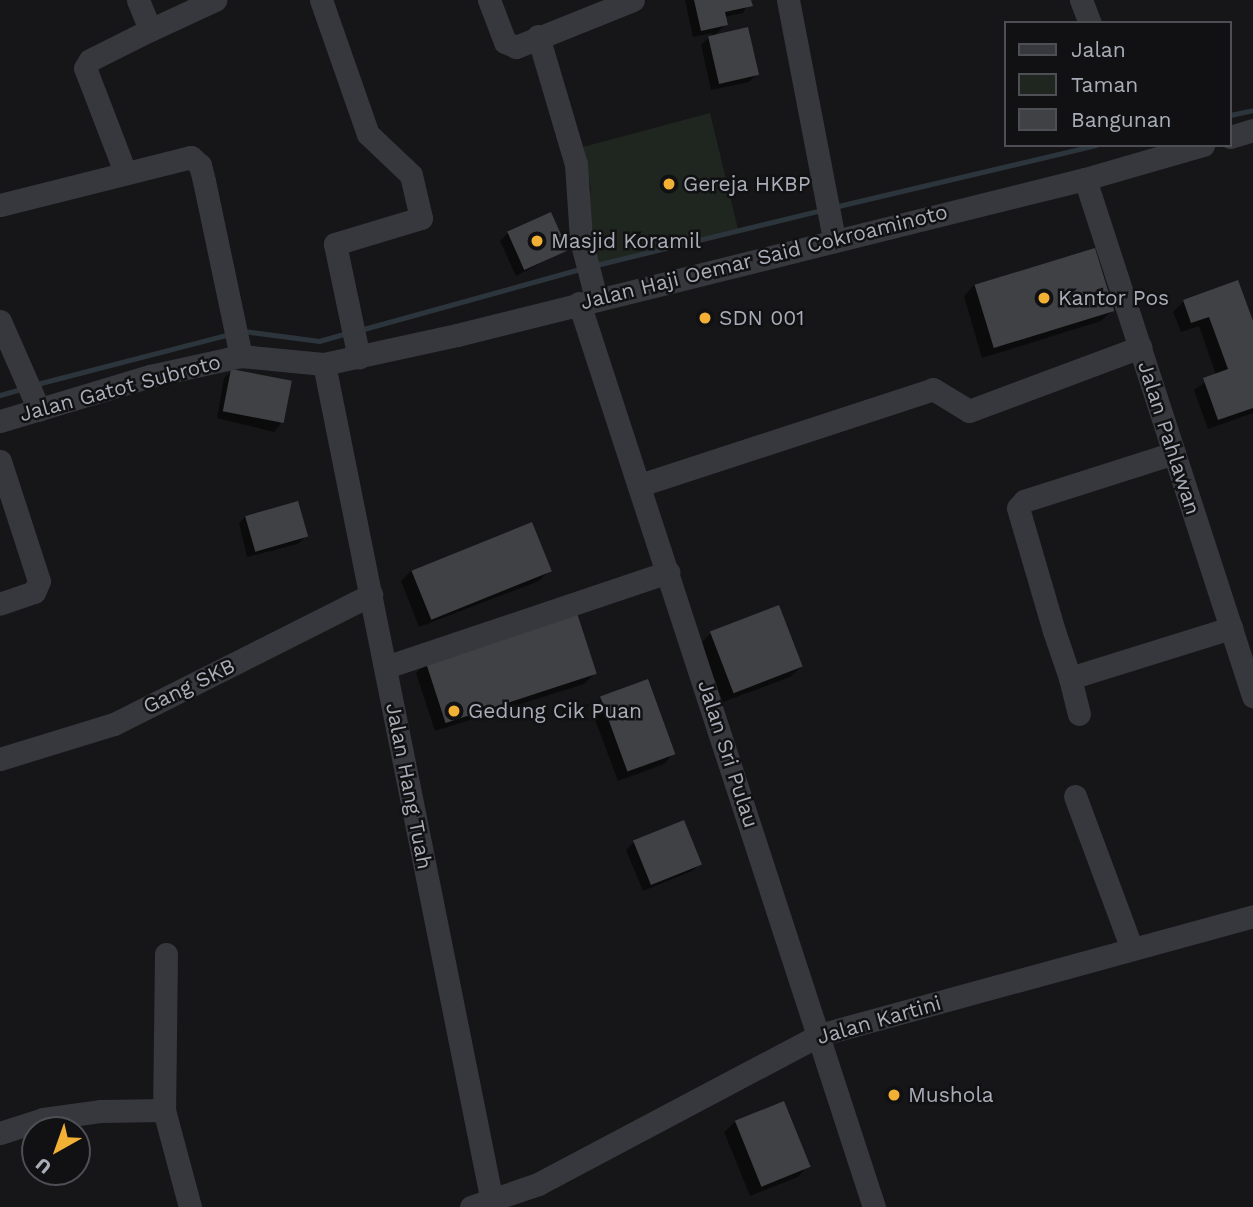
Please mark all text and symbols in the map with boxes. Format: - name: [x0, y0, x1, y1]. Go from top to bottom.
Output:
- legend: [1004, 21, 1232, 147]
- text: Jalan: [1071, 37, 1126, 62]
- text: Taman: [1071, 72, 1138, 97]
- text: Bangunan: [1071, 107, 1172, 132]
- place label: Gereja HKBP: [683, 171, 811, 197]
- marker: Gereja HKBP: [661, 176, 677, 192]
- street label: Jalan Haji Oemar Said Cokroaminoto: [578, 199, 950, 315]
- place label: Masjid Koramil: [551, 228, 701, 254]
- marker: Masjid Koramil: [529, 233, 545, 249]
- place label: Kantor Pos: [1058, 285, 1170, 311]
- marker: Kantor Pos: [1036, 290, 1052, 306]
- place label: SDN 001: [719, 305, 804, 331]
- marker: SDN 001: [697, 310, 713, 326]
- street label: Jalan Gatot Subroto: [17, 349, 223, 427]
- street label: Jalan Pahlawan: [1132, 358, 1206, 518]
- street label: Gang SKB: [139, 653, 239, 719]
- street label: Jalan Sri Pulau: [692, 677, 764, 831]
- place label: Gedung Cik Puan: [468, 698, 642, 724]
- street label: Jalan Hang Tuah: [380, 700, 438, 872]
- marker: Gedung Cik Puan: [446, 703, 462, 719]
- street label: Jalan Kartini: [814, 990, 944, 1050]
- place label: Mushola: [908, 1082, 994, 1108]
- marker: Mushola: [886, 1087, 902, 1103]
- north arrow: [21, 1116, 91, 1186]
- text: U: [31, 1153, 56, 1179]

